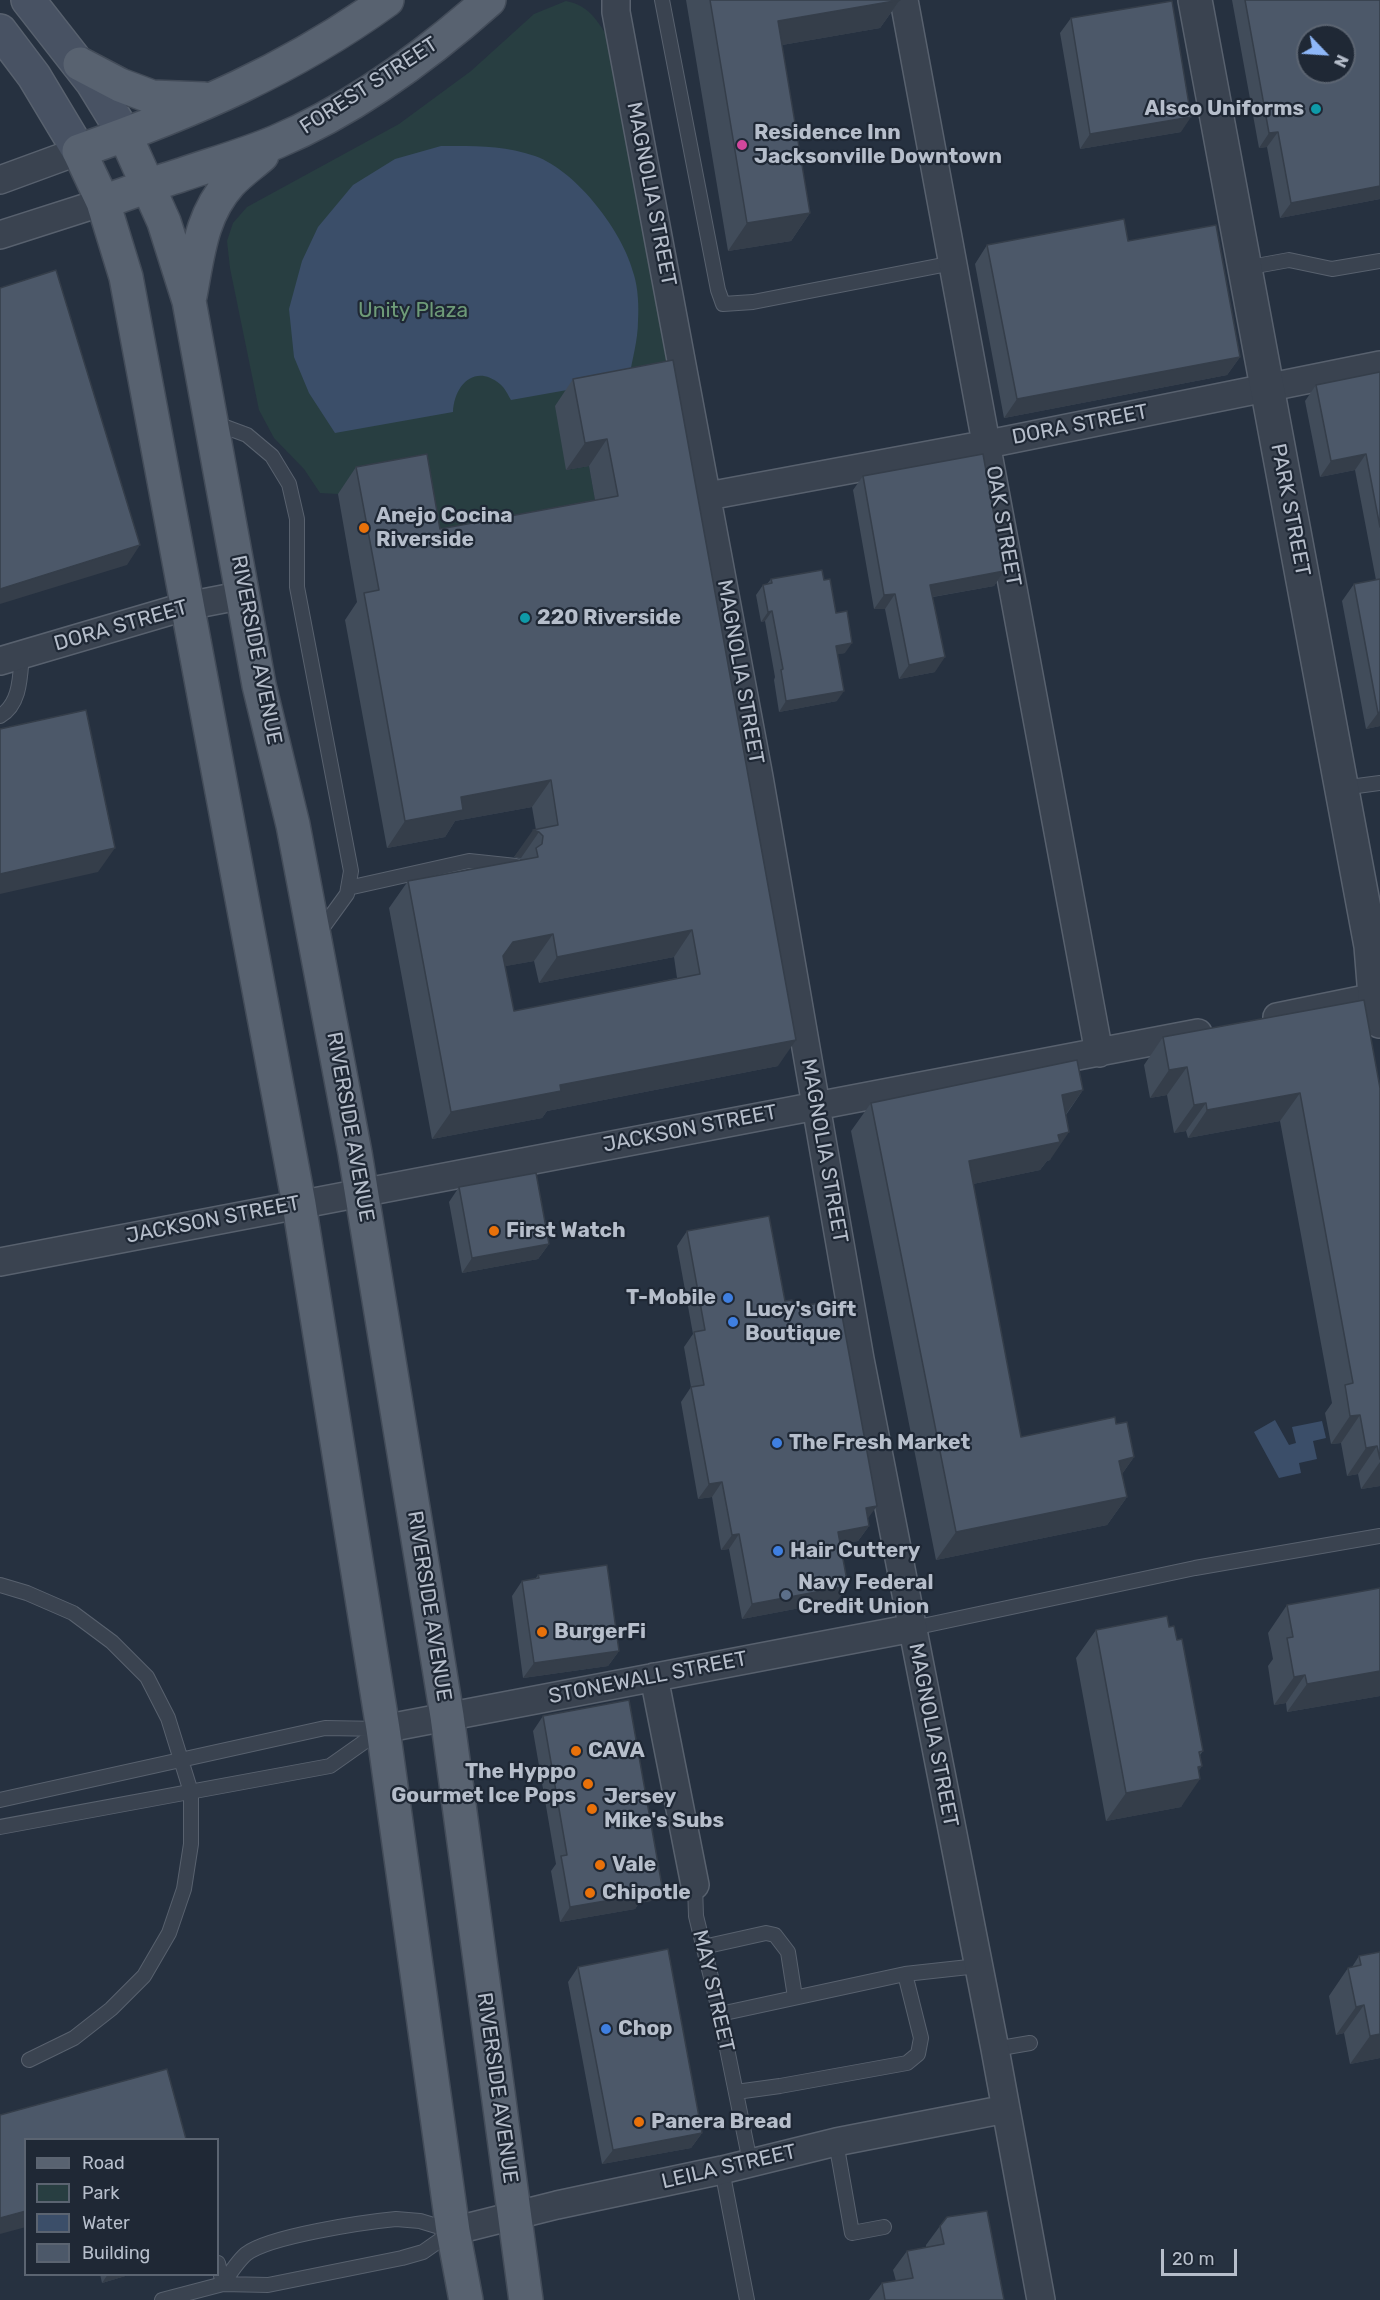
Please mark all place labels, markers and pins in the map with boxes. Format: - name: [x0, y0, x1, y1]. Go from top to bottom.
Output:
- place label: Alsco Uniforms: [1145, 96, 1304, 122]
- marker: Alsco Uniforms: [1309, 102, 1323, 116]
- place label: Residence Inn Jacksonville Downtown: [754, 120, 1002, 170]
- marker: Residence Inn Jacksonville Downtown: [735, 138, 749, 152]
- place label: Anejo Cocina Riverside: [376, 503, 513, 553]
- marker: Anejo Cocina Riverside: [357, 521, 371, 535]
- place label: 220 Riverside: [537, 605, 681, 631]
- marker: 220 Riverside: [518, 611, 532, 625]
- place label: First Watch: [506, 1218, 626, 1244]
- marker: First Watch: [487, 1224, 501, 1238]
- place label: T-Mobile: [626, 1285, 716, 1311]
- marker: T-Mobile: [721, 1291, 735, 1305]
- place label: Lucy's Gift Boutique: [745, 1297, 856, 1347]
- marker: Lucy's Gift Boutique: [726, 1315, 740, 1329]
- place label: The Fresh Market: [789, 1430, 970, 1456]
- marker: The Fresh Market: [770, 1436, 784, 1450]
- place label: Hair Cuttery: [790, 1538, 920, 1564]
- marker: Hair Cuttery: [771, 1544, 785, 1558]
- place label: Navy Federal Credit Union: [798, 1570, 933, 1620]
- marker: Navy Federal Credit Union: [779, 1588, 793, 1602]
- place label: BurgerFi: [554, 1619, 646, 1645]
- marker: BurgerFi: [535, 1625, 549, 1639]
- place label: CAVA: [588, 1738, 645, 1764]
- marker: CAVA: [569, 1744, 583, 1758]
- place label: The Hyppo Gourmet Ice Pops: [391, 1759, 576, 1809]
- marker: The Hyppo Gourmet Ice Pops: [581, 1777, 595, 1791]
- place label: Jersey Mike's Subs: [604, 1784, 724, 1834]
- marker: Jersey Mike's Subs: [585, 1802, 599, 1816]
- place label: Vale: [612, 1852, 656, 1878]
- marker: Vale: [593, 1858, 607, 1872]
- place label: Chipotle: [602, 1880, 691, 1906]
- marker: Chipotle: [583, 1886, 597, 1900]
- place label: Chop: [618, 2016, 672, 2042]
- marker: Chop: [599, 2022, 613, 2036]
- place label: Panera Bread: [651, 2109, 792, 2135]
- marker: Panera Bread: [632, 2115, 646, 2129]

